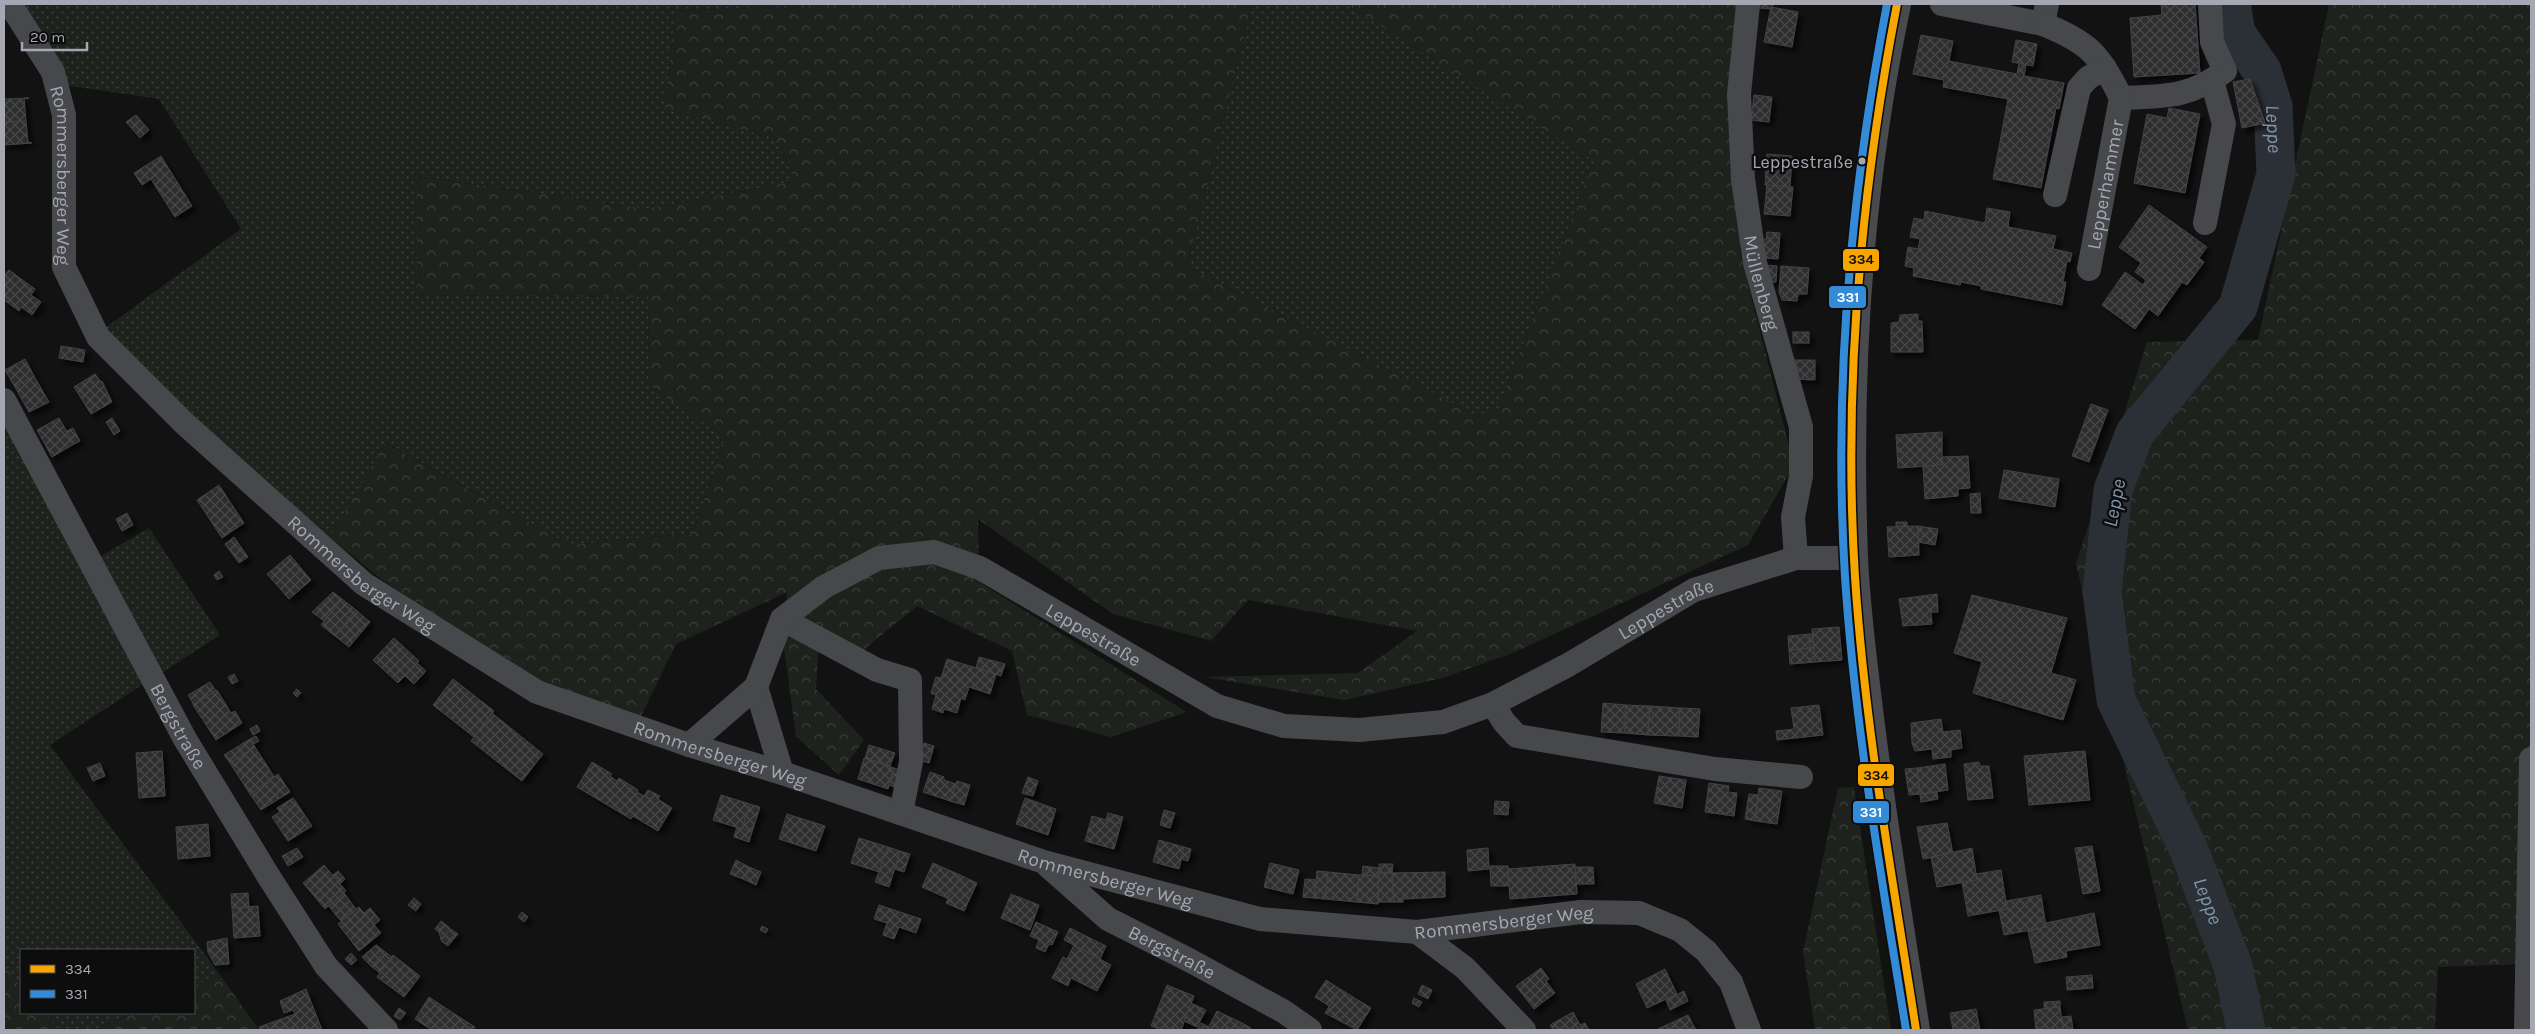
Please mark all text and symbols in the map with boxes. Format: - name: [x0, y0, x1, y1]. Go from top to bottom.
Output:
- scale bar: [22, 20, 88, 52]
- text: 20 m: [30, 28, 65, 46]
- street label: Rommersberger Weg: [45, 83, 74, 266]
- water label: Leppe: [2261, 104, 2286, 154]
- street label: Lepperhammer: [2083, 118, 2129, 251]
- place label: Leppestraße: [1752, 151, 1853, 173]
- marker: Leppestraße: [1857, 156, 1867, 166]
- street label: Müllenberg: [1739, 234, 1783, 333]
- line badge: 334: [1842, 248, 1880, 272]
- text: 334: [1848, 251, 1875, 268]
- line badge: 331: [1828, 285, 1867, 309]
- text: 331: [1837, 289, 1859, 306]
- water label: Leppe: [2099, 477, 2130, 529]
- street label: Rommersberger Weg: [283, 511, 440, 638]
- street label: Leppestraße: [1614, 575, 1717, 645]
- street label: Leppestraße: [1042, 599, 1145, 671]
- street label: Bergstraße: [145, 680, 211, 774]
- street label: Rommersberger Weg: [630, 716, 810, 793]
- line badge: 334: [1857, 763, 1895, 787]
- text: 334: [1863, 767, 1890, 784]
- line badge: 331: [1852, 800, 1890, 824]
- text: 331: [1860, 804, 1882, 821]
- street label: Rommersberger Weg: [1015, 844, 1196, 913]
- water label: Leppe: [2188, 874, 2227, 928]
- street label: Rommersberger Weg: [1413, 902, 1594, 944]
- street label: Bergstraße: [1124, 921, 1219, 984]
- legend: [20, 949, 195, 1014]
- text: 334: [65, 960, 92, 978]
- text: 331: [65, 985, 88, 1003]

